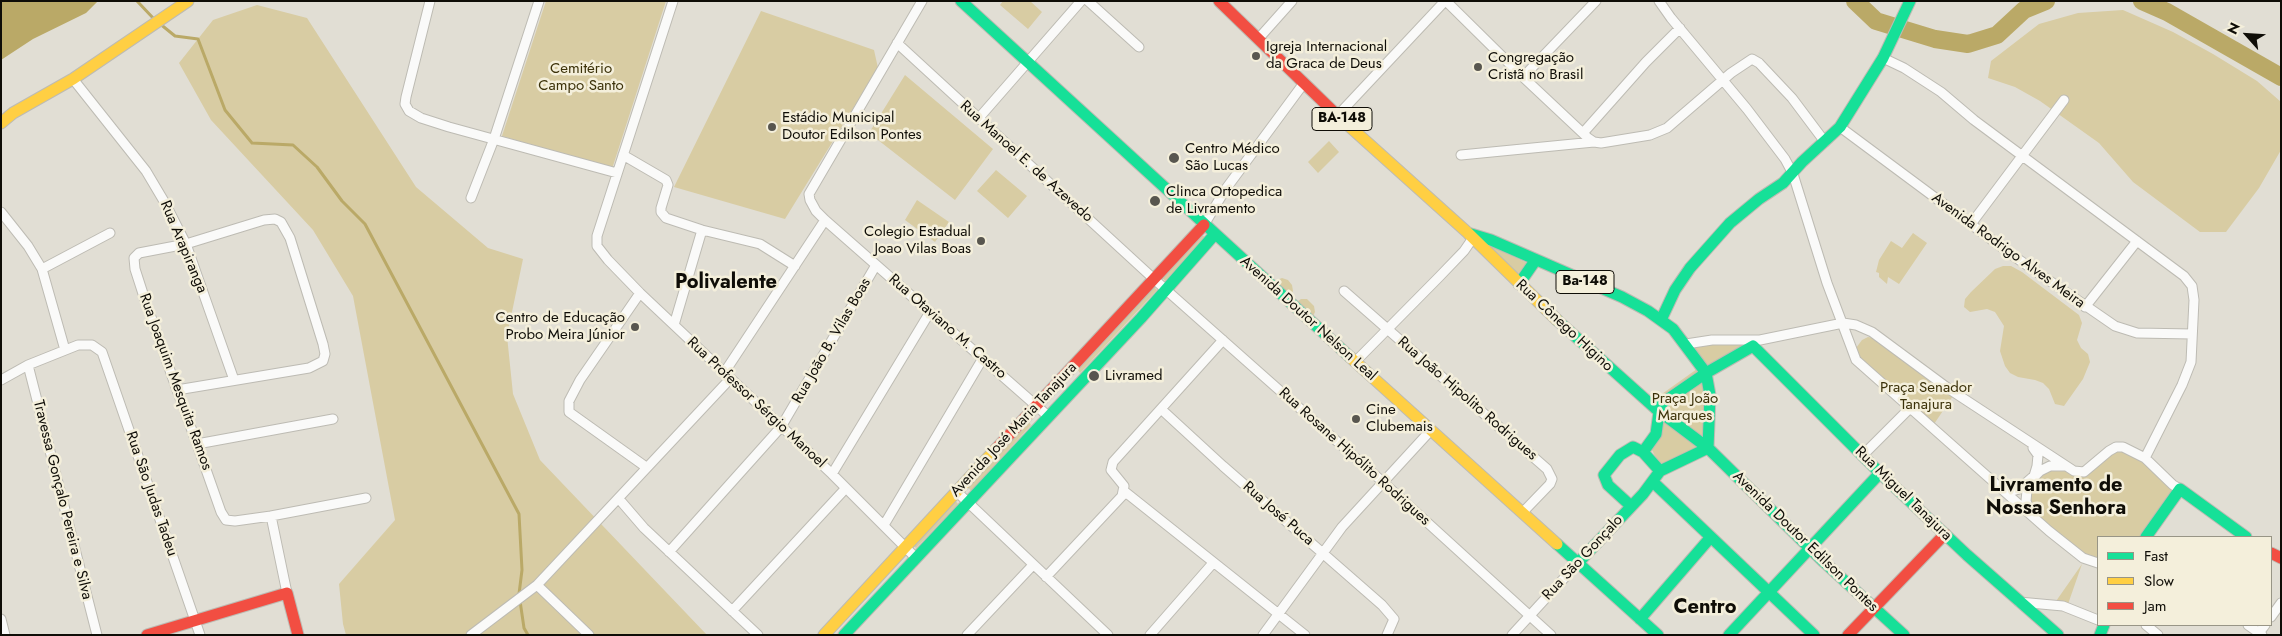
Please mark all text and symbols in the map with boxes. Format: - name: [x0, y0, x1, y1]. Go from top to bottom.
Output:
- north arrow: [2222, 10, 2272, 60]
- text: N: [2222, 19, 2245, 38]
- place label: Igreja Internacional da Graca de Deus: [1266, 38, 1387, 73]
- place label: Congregação Cristã no Brasil: [1488, 49, 1583, 84]
- marker: Igreja Internacional da Graca de Deus: [1250, 50, 1262, 62]
- park label: Cemitério Campo Santo: [538, 60, 624, 95]
- marker: Congregação Cristã no Brasil: [1472, 61, 1484, 73]
- street label: Rua Manoel E. de Azevedo: [956, 98, 1096, 226]
- road number: BA-148: [1312, 108, 1372, 130]
- place label: Estádio Municipal Doutor Edilson Pontes: [782, 109, 922, 144]
- marker: Estádio Municipal Doutor Edilson Pontes: [766, 121, 778, 133]
- place label: Centro Médico São Lucas: [1185, 140, 1280, 175]
- marker: Centro Médico São Lucas: [1167, 151, 1181, 165]
- place label: Clinca Ortopedica de Livramento: [1166, 183, 1282, 218]
- street label: Avenida Rodrigo Alves Meira: [1928, 189, 2088, 313]
- marker: Clinca Ortopedica de Livramento: [1148, 194, 1162, 208]
- street label: Rua Arapiranga: [155, 198, 211, 296]
- place label: Colegio Estadual Joao Vilas Boas: [864, 223, 971, 258]
- marker: Colegio Estadual Joao Vilas Boas: [975, 235, 987, 247]
- street label: Avenida Doutor Nelson Leal: [1236, 253, 1380, 385]
- road number: Ba-148: [1556, 270, 1614, 294]
- district label: Polivalente: [675, 271, 777, 295]
- street label: Rua Otaviano M. Castro: [884, 271, 1010, 383]
- street label: Rua João B. Vilas Boas: [789, 275, 875, 407]
- street label: Rua Cônego Higino: [1512, 276, 1616, 376]
- street label: Rua Joaquim Mesquita Ramos: [135, 291, 215, 473]
- place label: Centro de Educação Probo Meira Júnior: [495, 309, 625, 344]
- marker: Centro de Educação Probo Meira Júnior: [629, 321, 641, 333]
- street label: Rua João Hipolito Rodrigues: [1393, 333, 1541, 465]
- street label: Rua Professor Sérgio Manoel: [683, 334, 829, 472]
- street label: Avenida José Maria Tanajura: [947, 359, 1081, 501]
- place label: Livramed: [1105, 367, 1163, 385]
- marker: Livramed: [1087, 369, 1101, 383]
- park label: Praça Senador Tanajura: [1880, 379, 1972, 414]
- street label: Rua Rosane Hipólito Rodrigues: [1275, 384, 1433, 530]
- park label: Praça João Marques: [1652, 390, 1718, 425]
- street label: Travessa Gonçalo Pereira e Silva: [29, 399, 95, 601]
- place label: Cine Clubemais: [1366, 401, 1433, 436]
- marker: Cine Clubemais: [1350, 413, 1362, 425]
- street label: Rua São Judas Tadeu: [121, 429, 181, 559]
- street label: Rua Miguel Tanajura: [1851, 443, 1955, 545]
- street label: Avenida Doutor Edilson Pontes: [1729, 468, 1881, 616]
- district label: Livramento de Nossa Senhora: [1986, 474, 2126, 521]
- street label: Rua José Puca: [1239, 478, 1317, 550]
- street label: Rua São Gonçalo: [1539, 512, 1627, 604]
- legend: [2097, 536, 2272, 626]
- text: Fast: [2144, 545, 2168, 567]
- text: Slow: [2144, 570, 2174, 592]
- text: Jam: [2144, 595, 2167, 617]
- district label: Centro: [1673, 596, 1737, 620]

